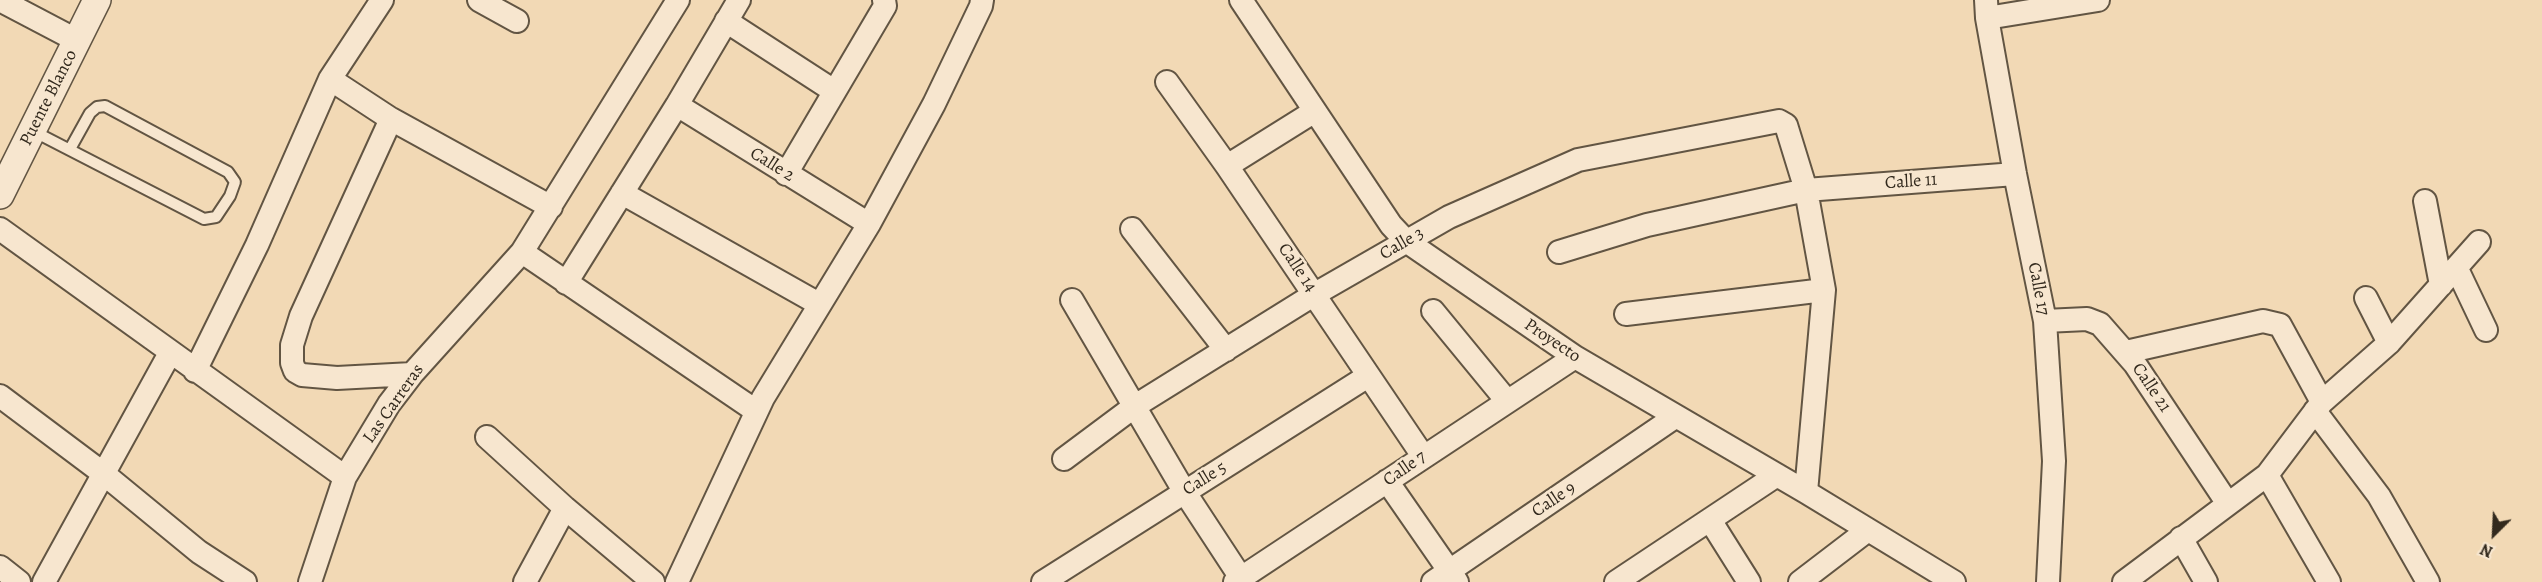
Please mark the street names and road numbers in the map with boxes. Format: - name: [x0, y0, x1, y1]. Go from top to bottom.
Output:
- street label: Puente Blanco: [16, 46, 82, 150]
- street label: Calle 2: [746, 143, 798, 187]
- street label: Calle 11: [1884, 169, 1938, 195]
- street label: Calle 3: [1376, 223, 1428, 265]
- street label: Calle 14: [1273, 239, 1321, 297]
- street label: Calle 17: [2022, 261, 2054, 317]
- street label: Proyecto: [1520, 314, 1584, 368]
- street label: Calle 21: [2127, 359, 2175, 417]
- street label: Las Carreras: [359, 360, 429, 448]
- street label: Calle 7: [1379, 446, 1431, 492]
- street label: Calle 5: [1179, 457, 1231, 501]
- street label: Calle 9: [1528, 478, 1580, 522]

